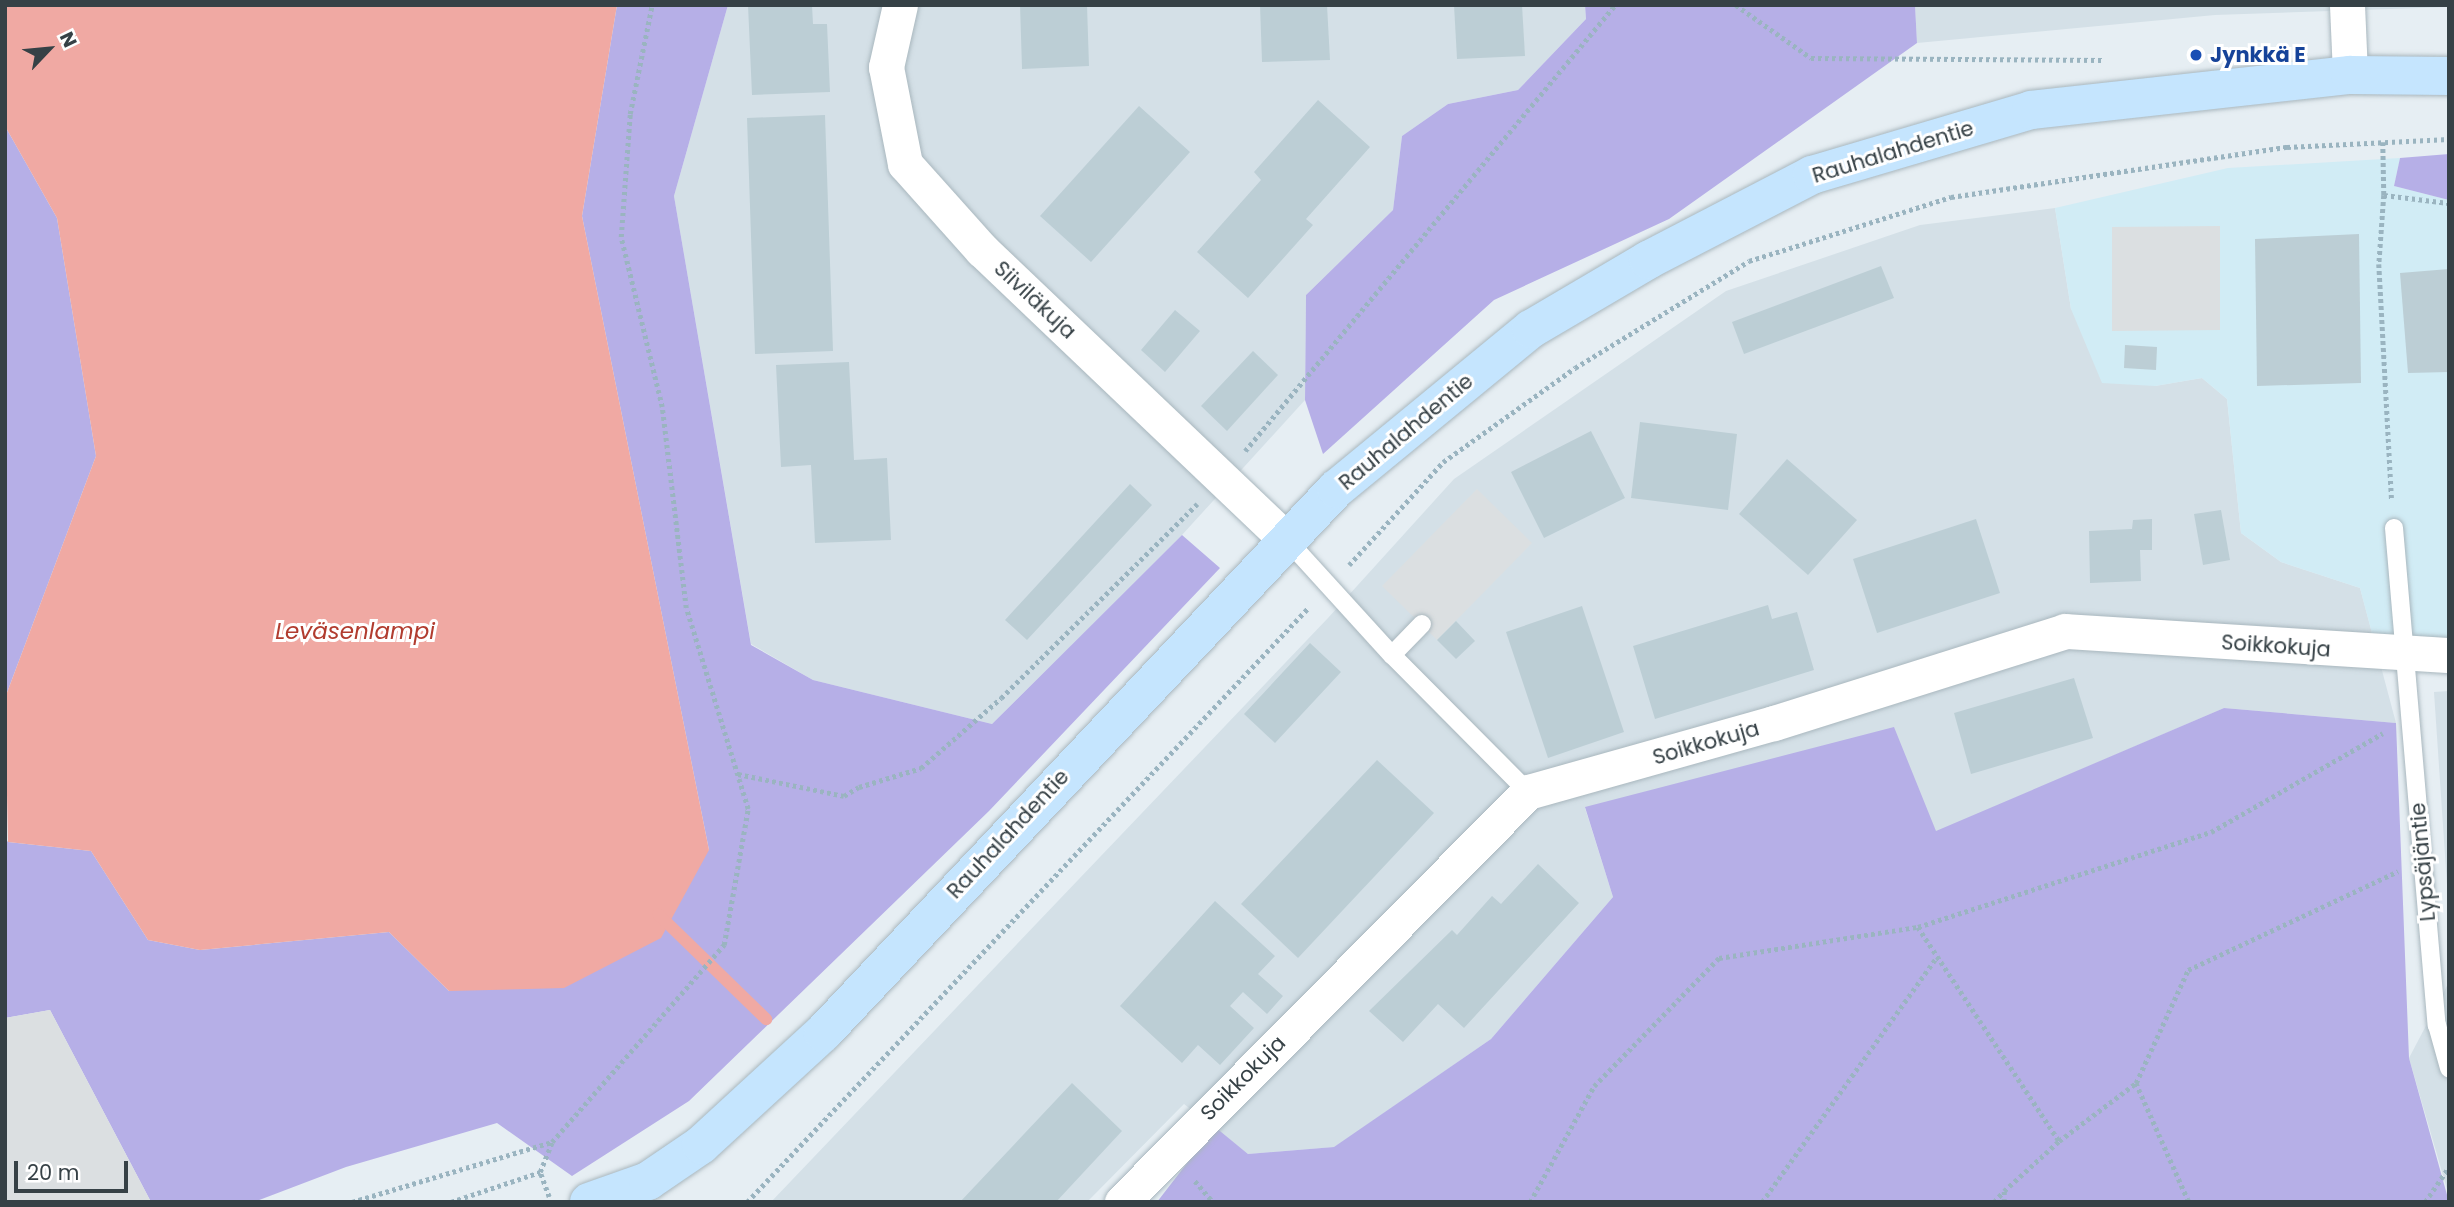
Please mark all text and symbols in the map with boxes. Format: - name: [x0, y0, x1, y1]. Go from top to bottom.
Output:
- north arrow: [14, 14, 84, 84]
- text: N: [53, 27, 84, 52]
- place label: Jynkkä E: [2210, 42, 2306, 68]
- marker: Jynkkä E: [2188, 47, 2204, 63]
- street label: Rauhalahdentie: [1809, 115, 1977, 189]
- street label: Siiviläkuja: [989, 256, 1081, 344]
- street label: Rauhalahdentie: [1334, 369, 1478, 495]
- water label: Leväsenlampi: [275, 617, 435, 645]
- street label: Soikkokuja: [2220, 630, 2332, 662]
- street label: Soikkokuja: [1650, 716, 1762, 770]
- street label: Rauhalahdentie: [942, 764, 1074, 904]
- street label: Lypsäjäntie: [2405, 802, 2441, 922]
- street label: Soikkokuja: [1195, 1030, 1291, 1126]
- scale bar: [18, 1148, 131, 1192]
- text: 20 m: [27, 1158, 80, 1187]

